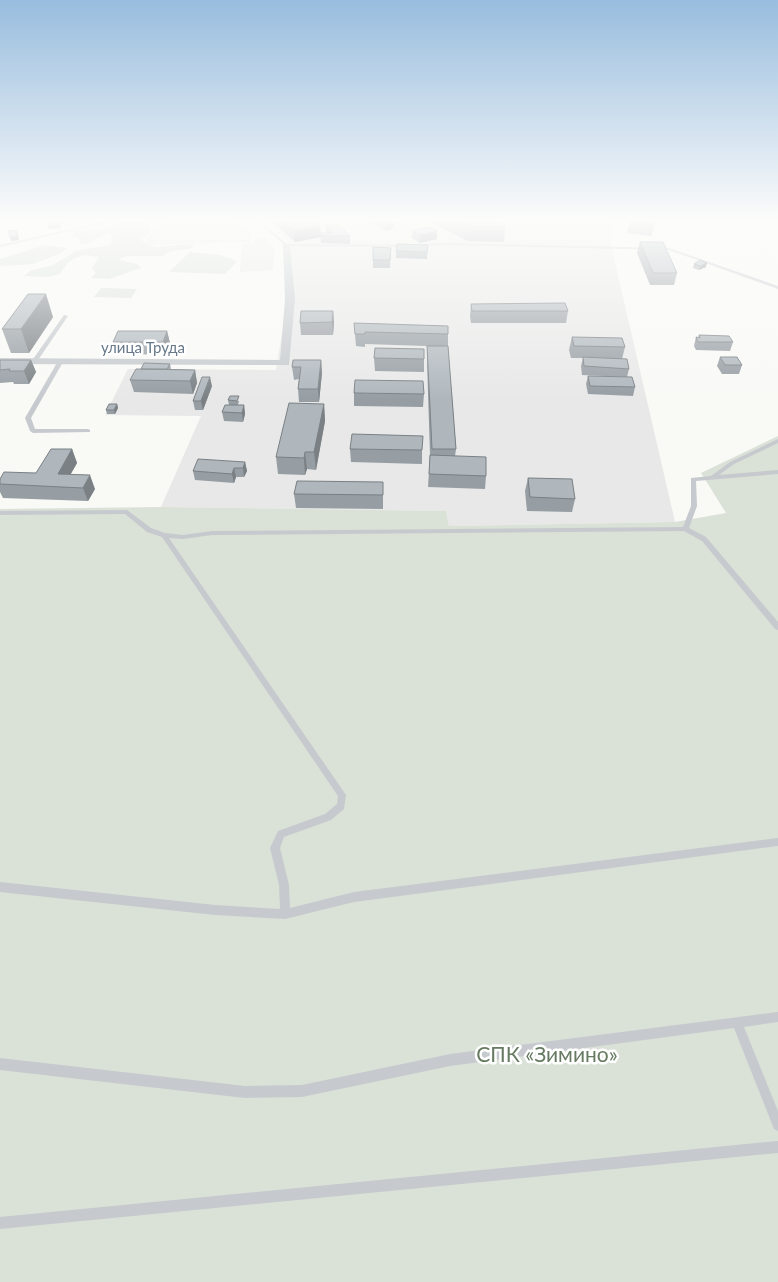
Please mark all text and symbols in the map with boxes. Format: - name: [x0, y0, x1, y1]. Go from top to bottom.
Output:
- street label: улица Труда: [101, 338, 185, 356]
- park label: СПК «Зимино»: [476, 1041, 618, 1066]

